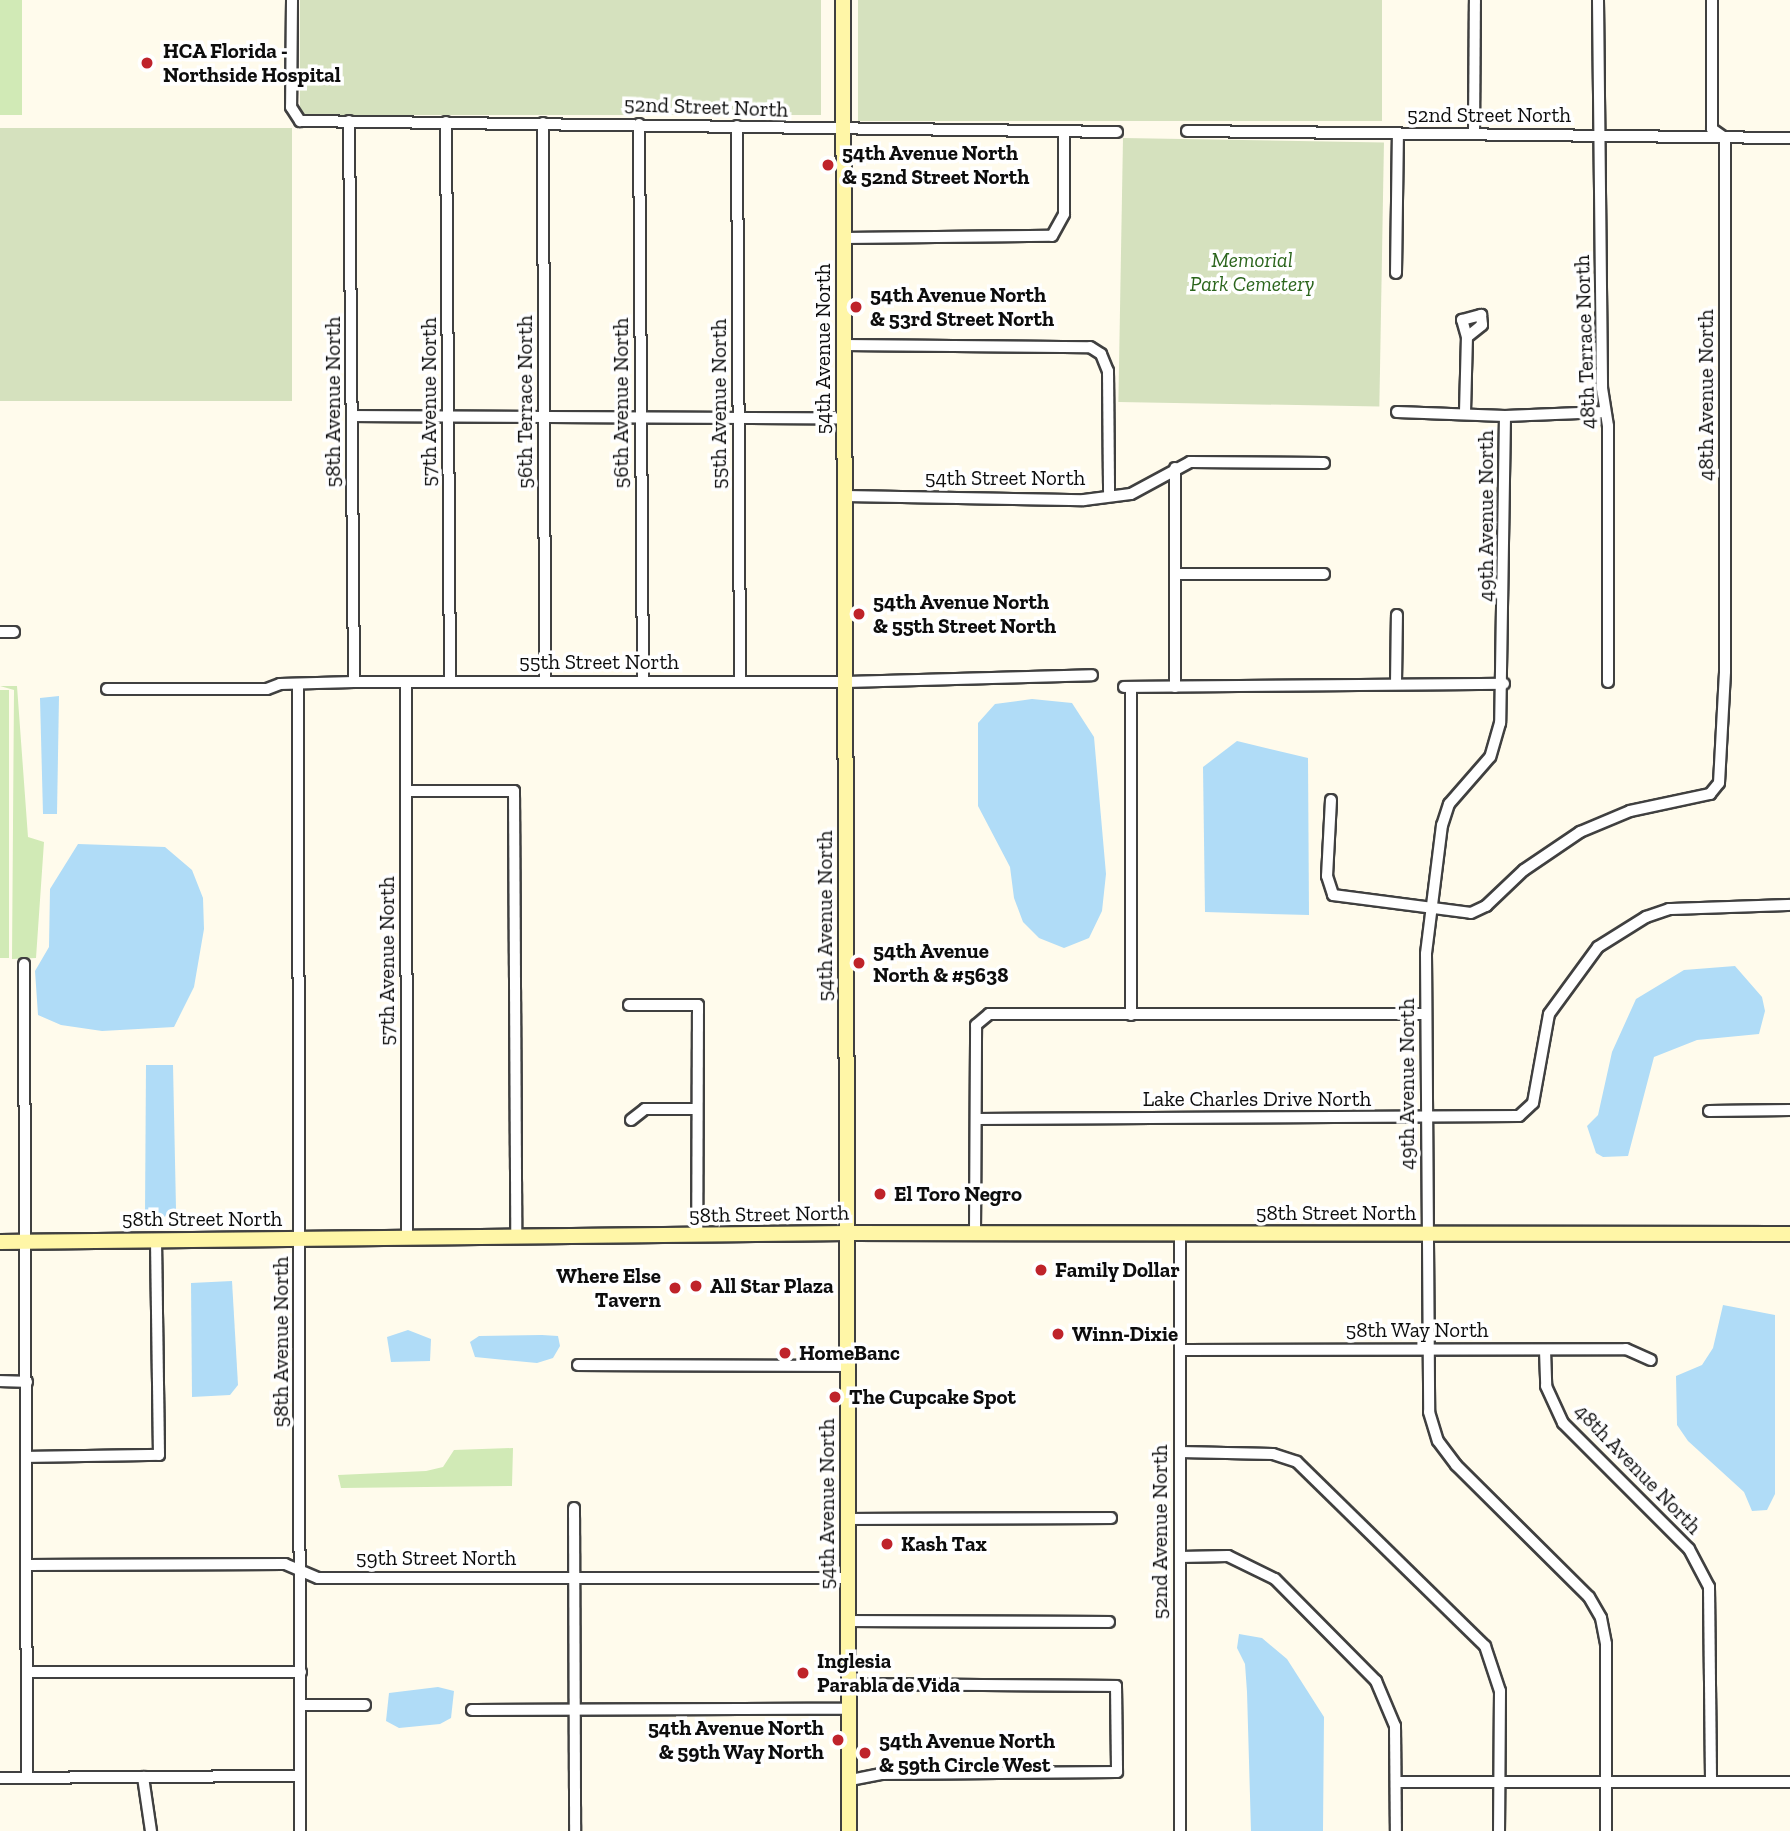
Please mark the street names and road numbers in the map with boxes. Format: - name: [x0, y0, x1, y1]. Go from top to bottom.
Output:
- street label: 52nd Street North: [624, 92, 788, 122]
- street label: 52nd Street North: [1407, 102, 1571, 128]
- street label: 48th Terrace North: [1569, 254, 1601, 430]
- street label: 54th Avenue North: [810, 263, 836, 435]
- street label: 48th Avenue North: [1693, 309, 1719, 481]
- street label: 56th Terrace North: [512, 315, 538, 489]
- street label: 58th Avenue North: [320, 316, 346, 488]
- street label: 57th Avenue North: [416, 317, 442, 487]
- street label: 56th Avenue North: [608, 317, 634, 489]
- street label: 55th Avenue North: [706, 318, 732, 490]
- street label: 49th Avenue North: [1473, 430, 1499, 602]
- street label: 54th Street North: [925, 465, 1085, 491]
- street label: 55th Street North: [519, 649, 679, 675]
- street label: 54th Avenue North: [812, 830, 838, 1002]
- street label: 57th Avenue North: [374, 876, 400, 1046]
- street label: 49th Avenue North: [1394, 998, 1420, 1170]
- street label: Lake Charles Drive North: [1143, 1086, 1371, 1112]
- street label: 58th Street North: [688, 1200, 850, 1228]
- street label: 58th Street North: [1256, 1200, 1416, 1226]
- street label: 58th Street North: [122, 1206, 282, 1232]
- street label: 58th Avenue North: [268, 1256, 294, 1428]
- street label: 58th Way North: [1345, 1317, 1489, 1343]
- street label: 48th Avenue North: [1569, 1398, 1707, 1540]
- street label: 54th Avenue North: [814, 1418, 840, 1590]
- street label: 52nd Avenue North: [1147, 1444, 1173, 1620]
- street label: 59th Street North: [356, 1545, 516, 1571]

